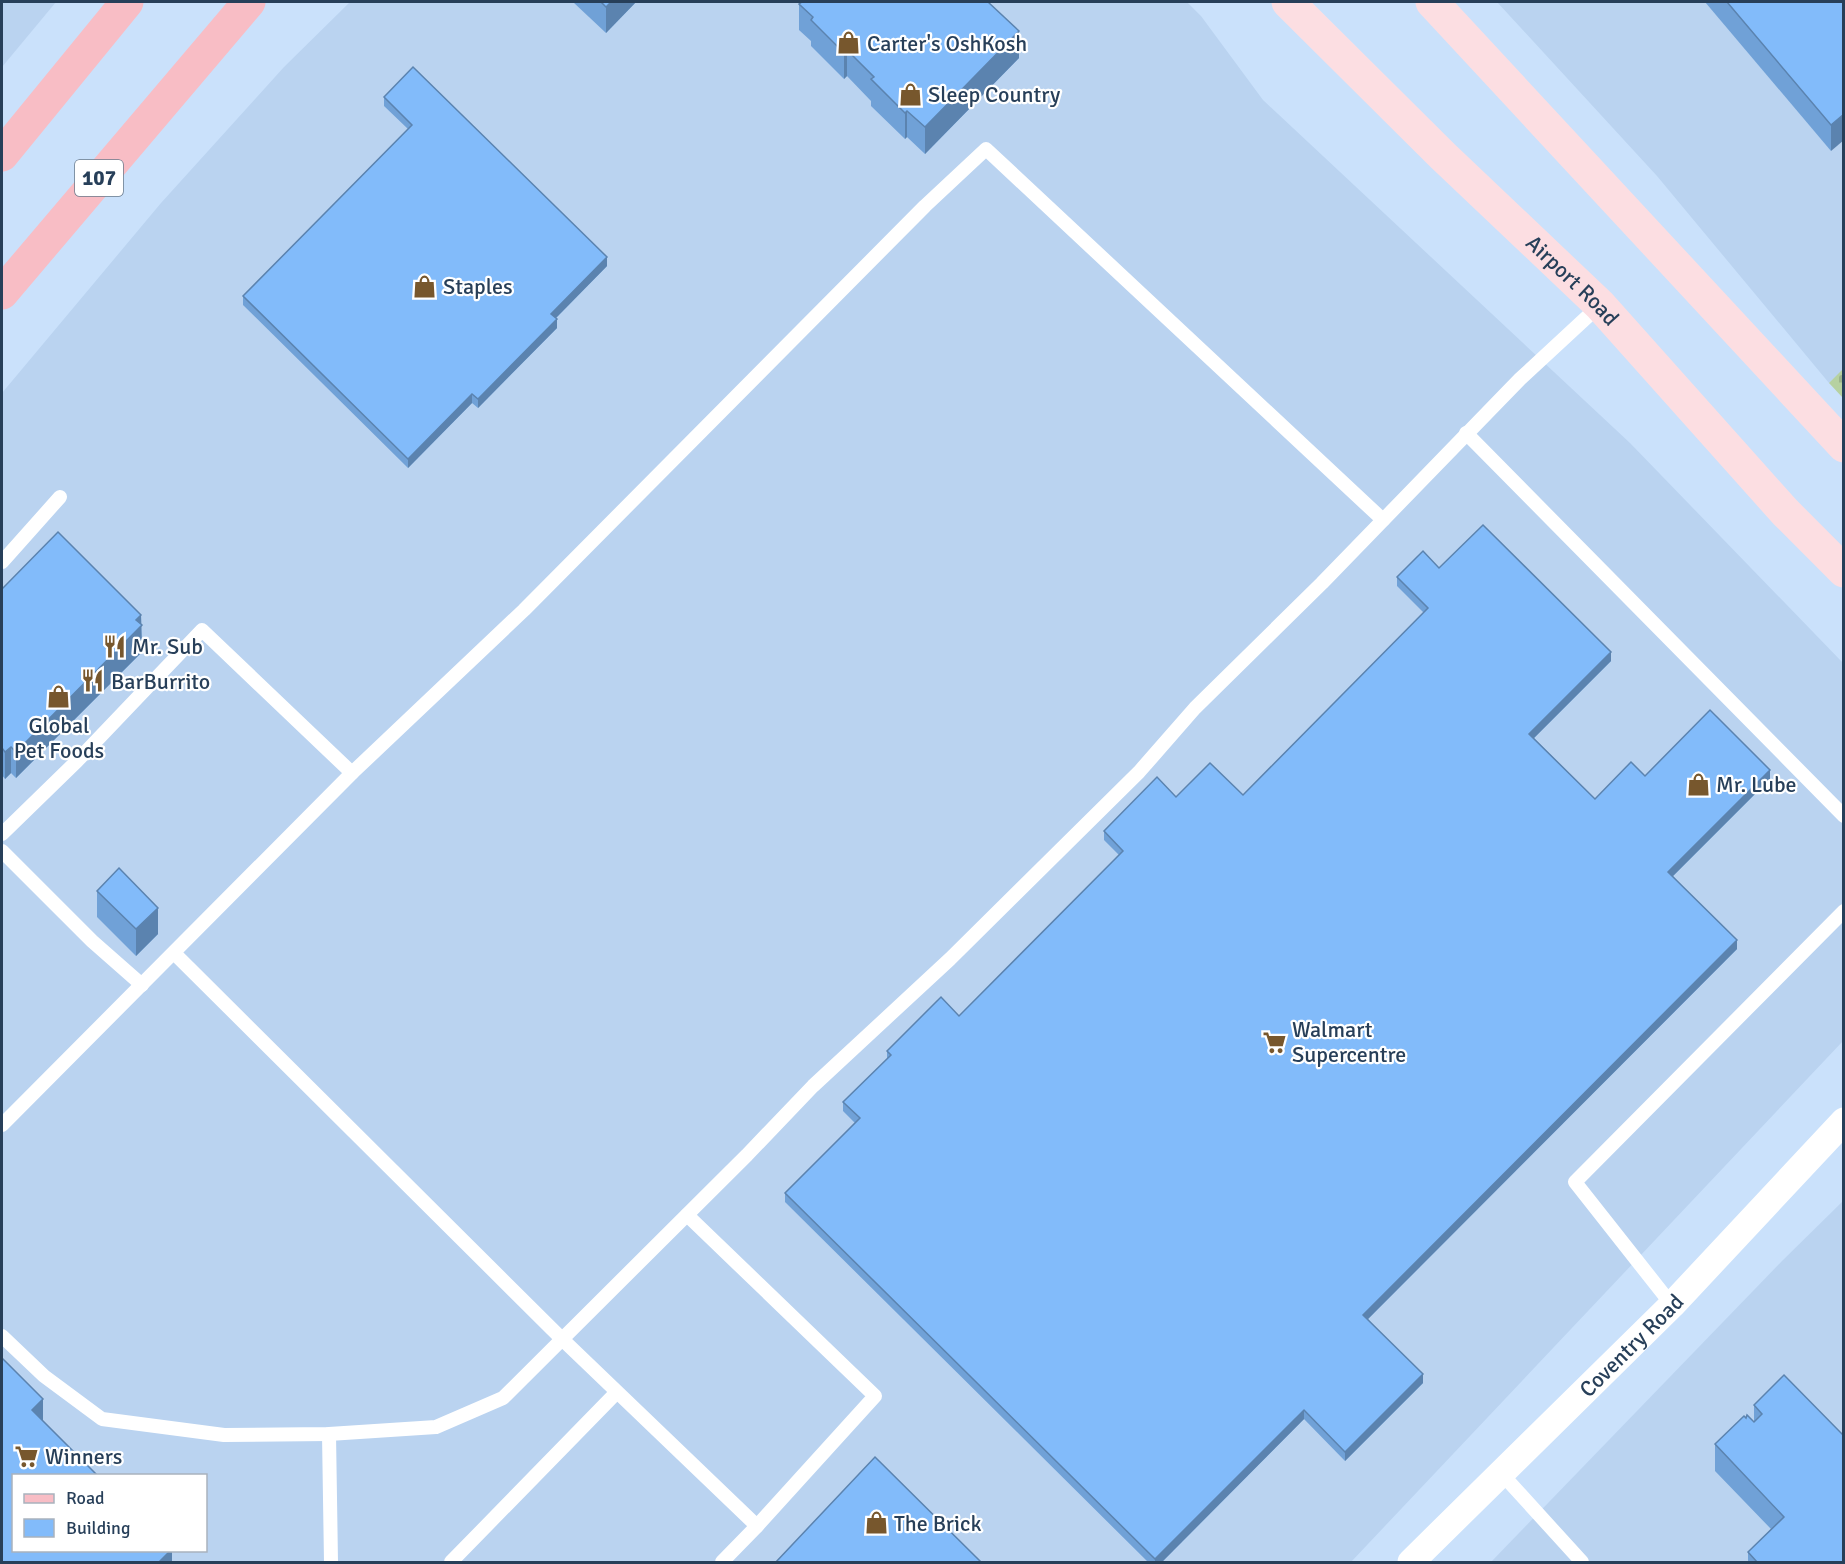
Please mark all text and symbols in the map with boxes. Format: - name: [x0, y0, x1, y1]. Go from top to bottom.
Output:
- shop icon: Carter's OshKosh: [836, 30, 862, 56]
- place label: Carter's OshKosh: [867, 30, 1027, 57]
- shop icon: Sleep Country: [897, 81, 923, 107]
- place label: Sleep Country: [928, 81, 1061, 108]
- road number: 107: [75, 160, 123, 196]
- street label: Airport Road: [1521, 229, 1625, 331]
- shop icon: Staples: [412, 273, 438, 299]
- place label: Staples: [443, 273, 513, 300]
- restaurant icon: Mr. Sub: [101, 633, 127, 659]
- place label: Mr. Sub: [132, 633, 203, 660]
- restaurant icon: BarBurrito: [80, 668, 106, 694]
- place label: BarBurrito: [111, 668, 210, 695]
- shop icon: Global Pet Foods: [46, 683, 72, 709]
- place label: Global Pet Foods: [14, 712, 104, 764]
- shop icon: Mr. Lube: [1685, 771, 1711, 797]
- place label: Mr. Lube: [1716, 771, 1797, 798]
- place label: Walmart Supercentre: [1292, 1016, 1406, 1068]
- supermarket icon: Walmart Supercentre: [1261, 1029, 1287, 1055]
- street label: Coventry Road: [1573, 1288, 1689, 1402]
- supermarket icon: Winners: [14, 1443, 40, 1469]
- place label: Winners: [45, 1443, 122, 1470]
- legend: [12, 1474, 207, 1552]
- text: Road: [66, 1487, 105, 1509]
- shop icon: The Brick: [863, 1510, 889, 1536]
- place label: The Brick: [894, 1510, 981, 1537]
- text: Building: [66, 1517, 130, 1539]

